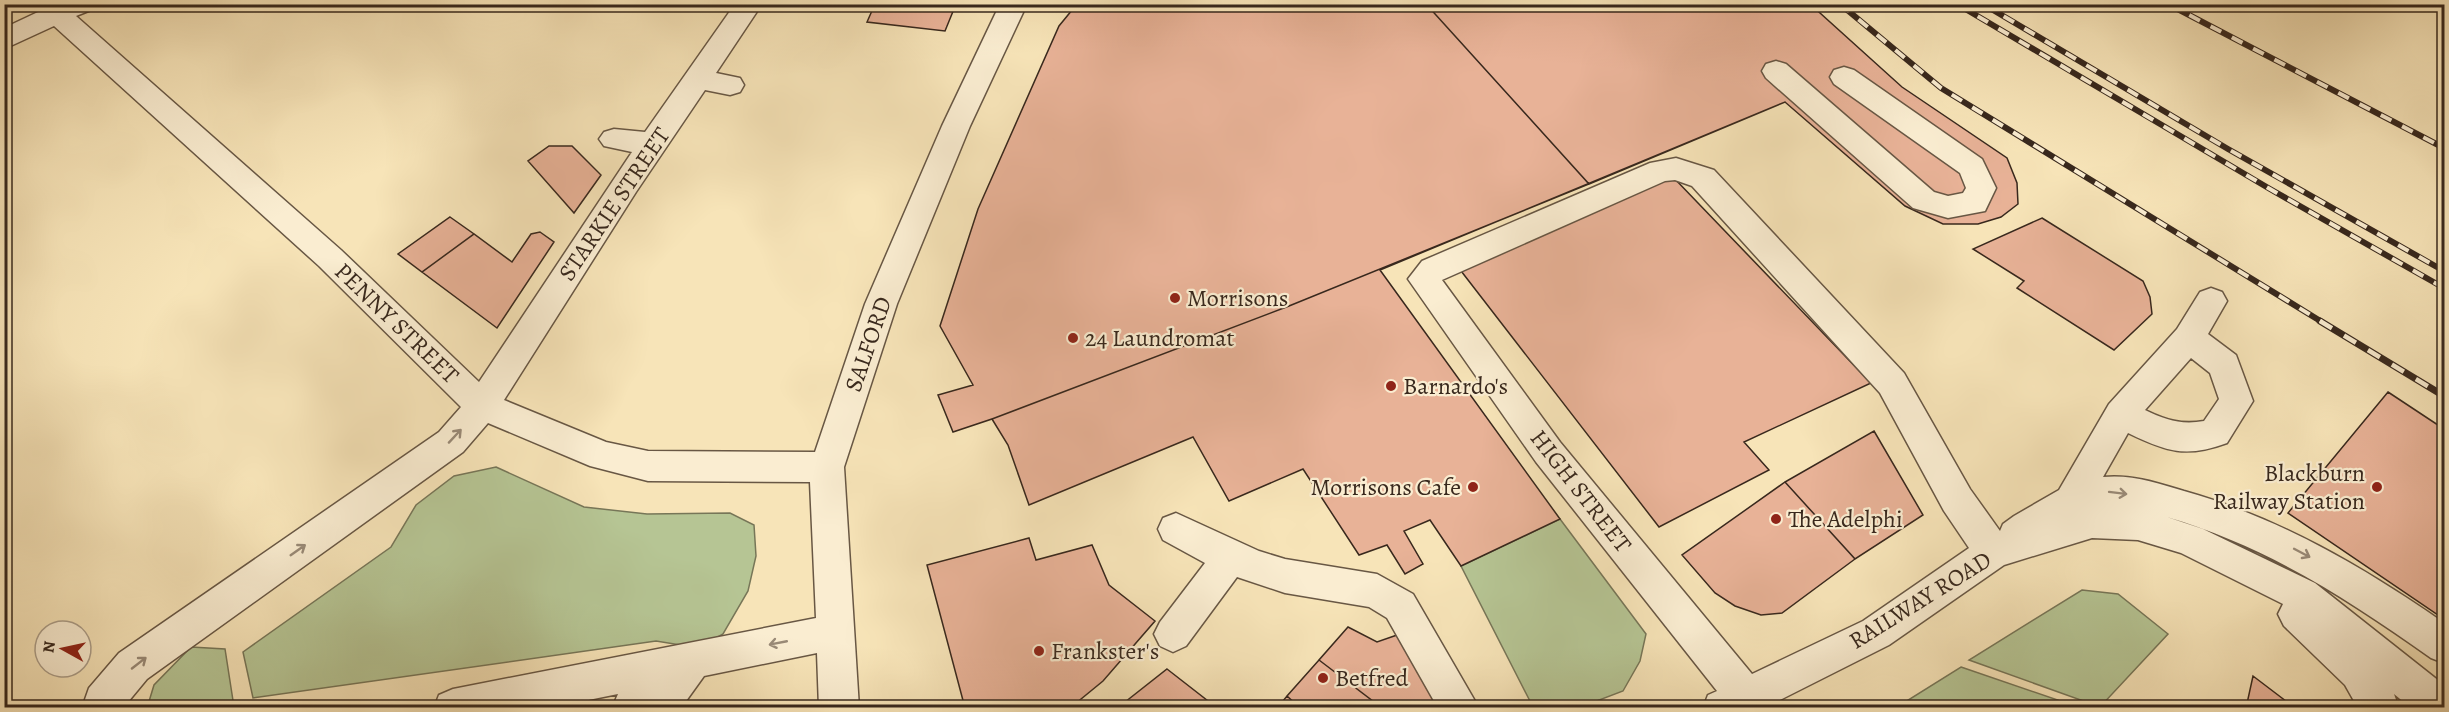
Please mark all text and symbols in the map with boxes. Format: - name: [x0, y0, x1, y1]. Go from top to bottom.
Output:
- street label: STARKIE STREET: [551, 121, 677, 287]
- street label: PENNY STREET: [328, 255, 466, 391]
- place label: Morrisons: [1187, 282, 1288, 314]
- marker: Morrisons: [1168, 291, 1182, 305]
- street label: SALFORD: [837, 292, 899, 396]
- place label: 24 Laundromat: [1085, 322, 1234, 354]
- marker: 24 Laundromat: [1066, 331, 1080, 345]
- place label: Barnardo's: [1403, 370, 1508, 402]
- marker: Barnardo's: [1384, 379, 1398, 393]
- street label: HIGH STREET: [1523, 423, 1639, 559]
- one-way arrow: [448, 429, 462, 444]
- place label: Blackburn Railway Station: [2213, 457, 2365, 517]
- place label: Morrisons Cafe: [1310, 471, 1461, 503]
- marker: Morrisons Cafe: [1466, 480, 1480, 494]
- marker: Blackburn Railway Station: [2370, 480, 2384, 494]
- one-way arrow: [2108, 488, 2128, 499]
- place label: The Adelphi: [1788, 503, 1903, 535]
- marker: The Adelphi: [1769, 512, 1783, 526]
- street label: RAILWAY ROAD: [1843, 543, 1997, 657]
- one-way arrow: [289, 544, 305, 556]
- one-way arrow: [2293, 547, 2310, 559]
- north arrow: [33, 619, 93, 679]
- place label: Frankster's: [1051, 635, 1159, 667]
- one-way arrow: [768, 638, 788, 649]
- text: N: [37, 639, 61, 654]
- marker: Frankster's: [1032, 644, 1046, 658]
- one-way arrow: [130, 657, 146, 670]
- place label: Betfred: [1335, 662, 1408, 694]
- marker: Betfred: [1316, 671, 1330, 685]

